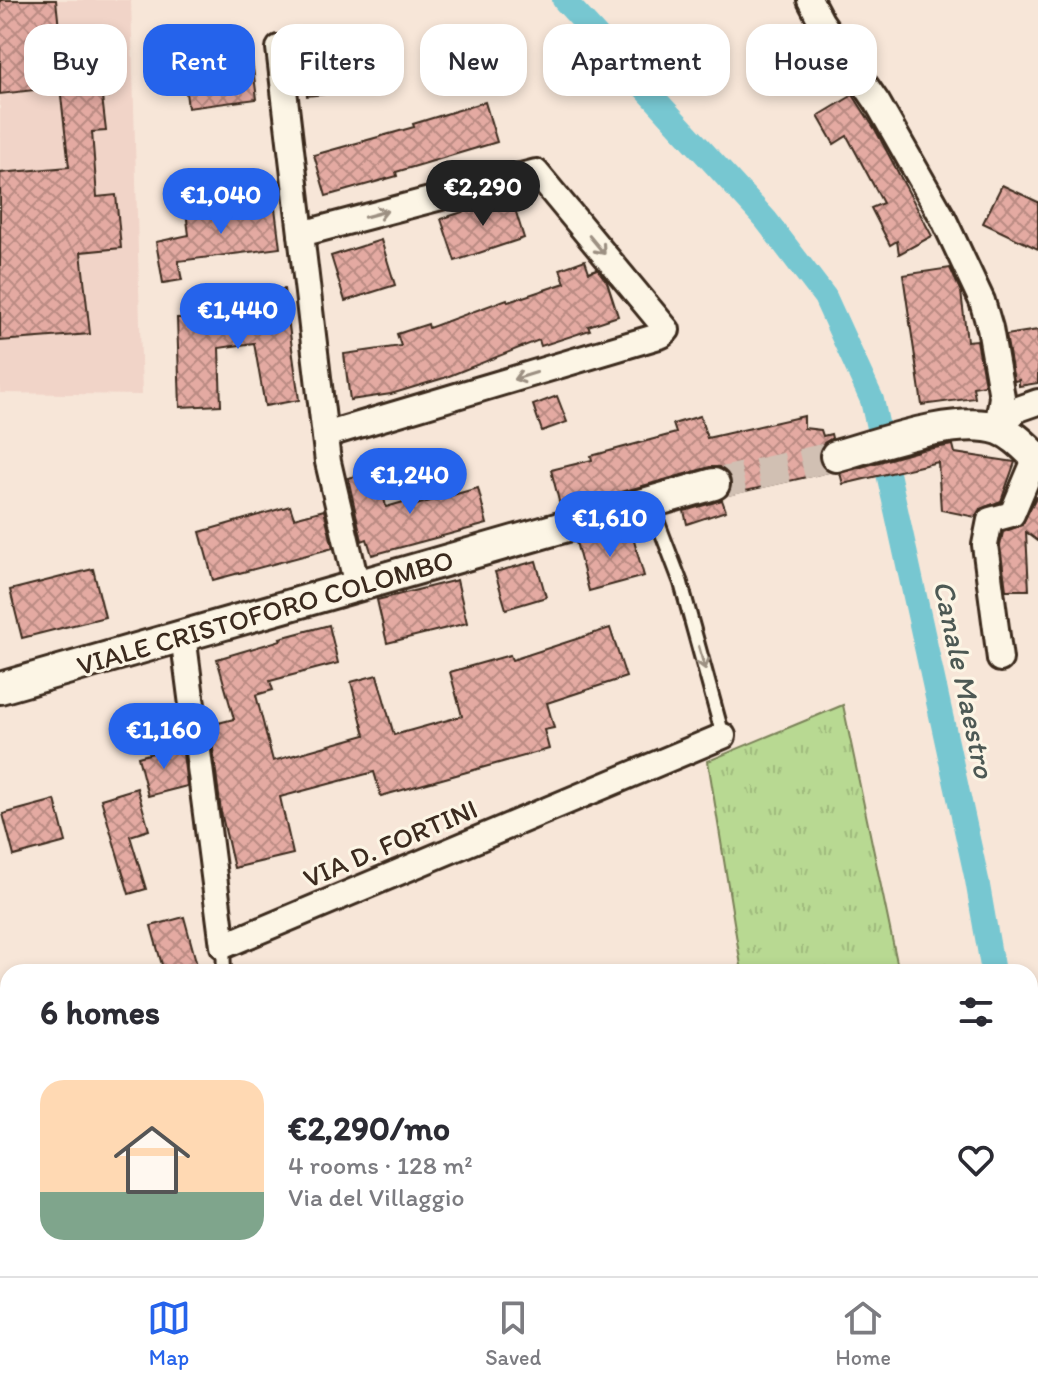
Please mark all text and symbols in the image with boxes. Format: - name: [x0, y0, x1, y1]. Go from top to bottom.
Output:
- chip: Buy: [24, 24, 127, 96]
- chip: Rent: [143, 24, 255, 96]
- chip: Filters: [271, 24, 404, 96]
- chip: New: [420, 24, 527, 96]
- chip: Apartment: [543, 24, 730, 96]
- chip: House: [746, 24, 877, 96]
- pin: €2,290: [418, 160, 548, 228]
- pin: €1,040: [156, 168, 286, 236]
- text: €2,290: [444, 170, 522, 202]
- text: €1,040: [181, 178, 261, 210]
- one-way arrow: [363, 206, 389, 221]
- one-way arrow: [588, 234, 606, 255]
- pin: €1,440: [173, 283, 303, 351]
- text: €1,440: [198, 293, 278, 325]
- one-way arrow: [513, 369, 539, 384]
- pin: €1,240: [345, 448, 475, 516]
- text: €1,240: [371, 458, 449, 490]
- pin: €1,610: [545, 491, 675, 559]
- text: €1,610: [573, 501, 647, 533]
- street label: VIALE CRISTOFORO COLOMBO: [73, 542, 457, 682]
- water label: Canale Maestro: [925, 577, 1004, 782]
- one-way arrow: [695, 644, 710, 670]
- pin: €1,160: [99, 703, 229, 771]
- text: €1,160: [127, 713, 201, 745]
- street label: VIA D. FORTINI: [298, 791, 482, 895]
- icon: filters: [954, 990, 998, 1034]
- text: 6 homes: [40, 992, 160, 1033]
- text: €2,290/mo: [288, 1108, 450, 1149]
- icon: home: [104, 1112, 200, 1208]
- icon: heart: [954, 1138, 998, 1182]
- text: 4 rooms · 128 m²: [288, 1149, 473, 1181]
- text: Via del Villaggio: [288, 1181, 465, 1213]
- tab: Map: [147, 1296, 191, 1371]
- tab: Saved: [485, 1296, 541, 1371]
- tab: Home: [835, 1296, 891, 1371]

